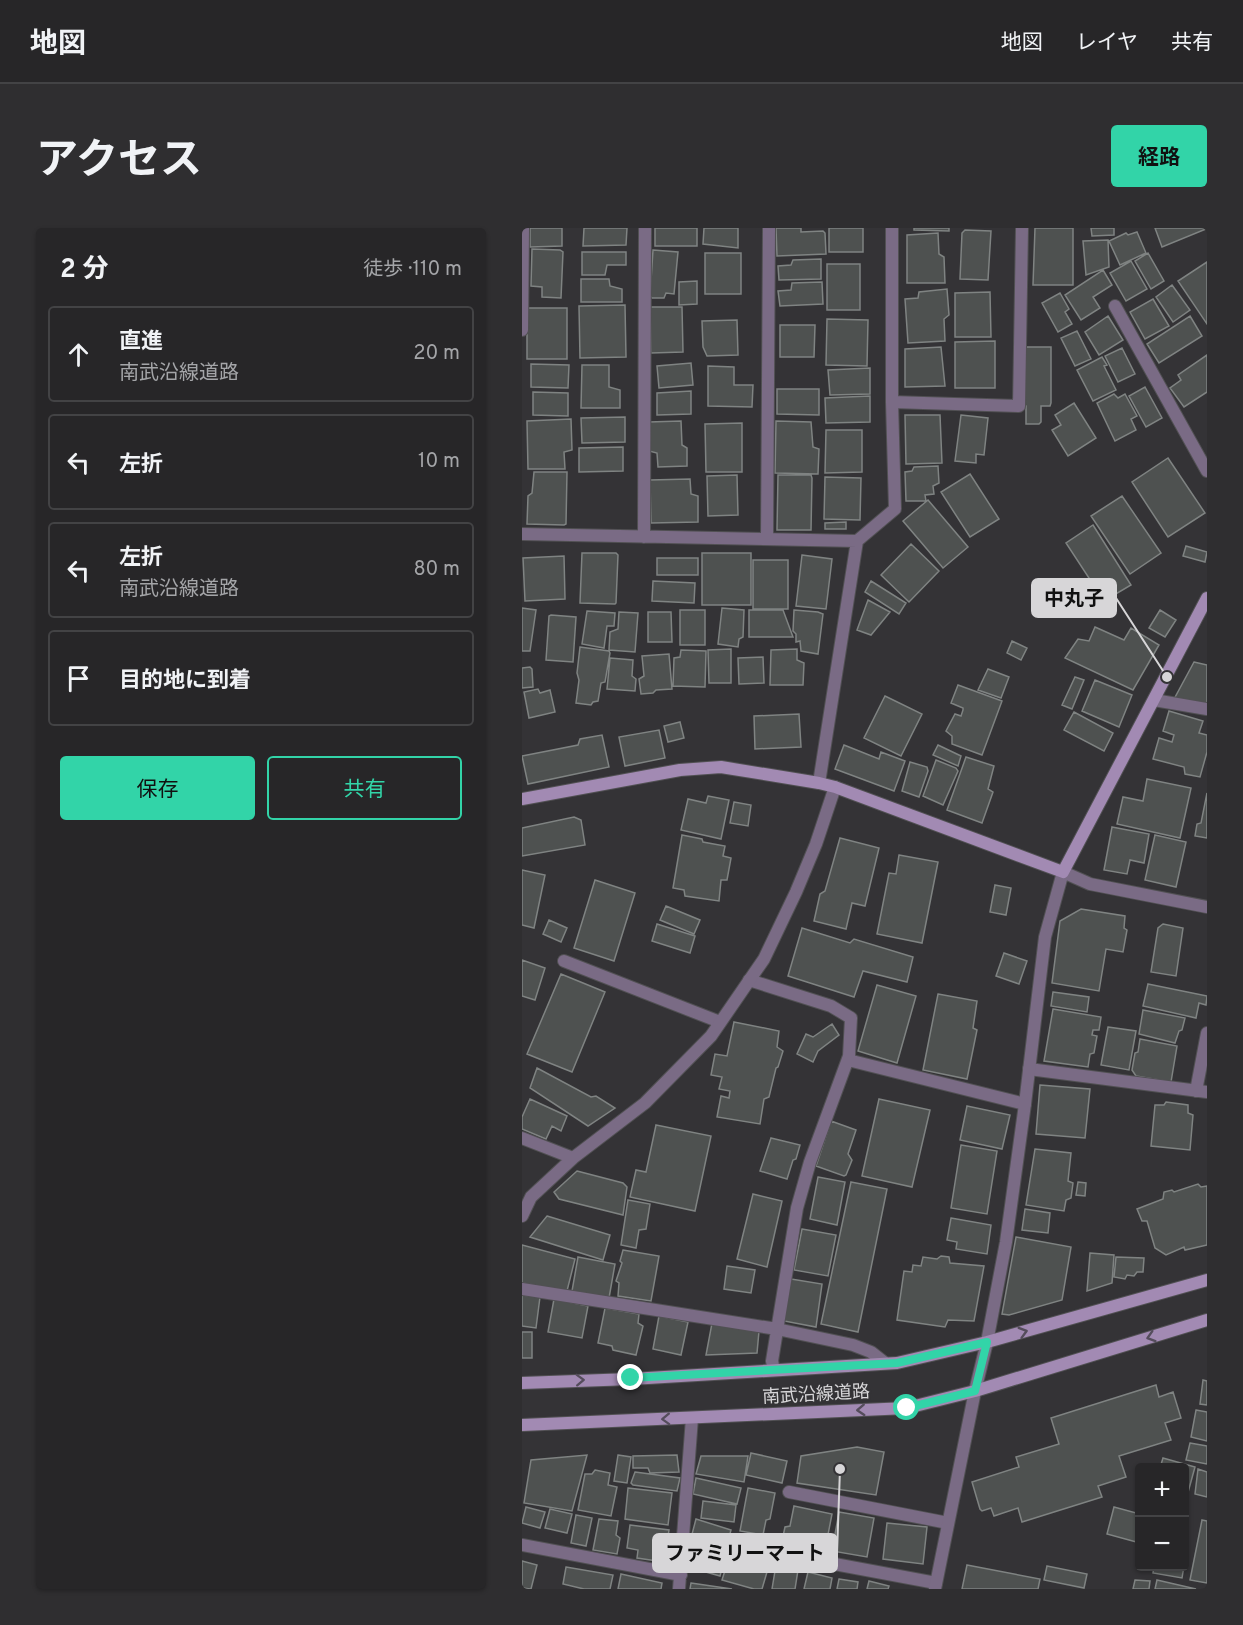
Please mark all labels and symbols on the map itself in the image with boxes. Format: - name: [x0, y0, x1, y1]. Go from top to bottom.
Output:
- callout: 中丸子: [1032, 579, 1116, 617]
- text: 中丸子: [1044, 587, 1104, 613]
- one-way arrow: [1017, 1327, 1028, 1339]
- one-way arrow: [1146, 1330, 1157, 1342]
- route end: [617, 1364, 643, 1390]
- one-way arrow: [576, 1374, 585, 1387]
- street label: 南武沿線道路: [762, 1381, 871, 1410]
- route start: [893, 1394, 919, 1420]
- one-way arrow: [857, 1404, 866, 1417]
- one-way arrow: [662, 1413, 671, 1425]
- callout: ファミリーマート: [653, 1534, 837, 1572]
- text: ファミリーマート: [665, 1542, 825, 1568]

